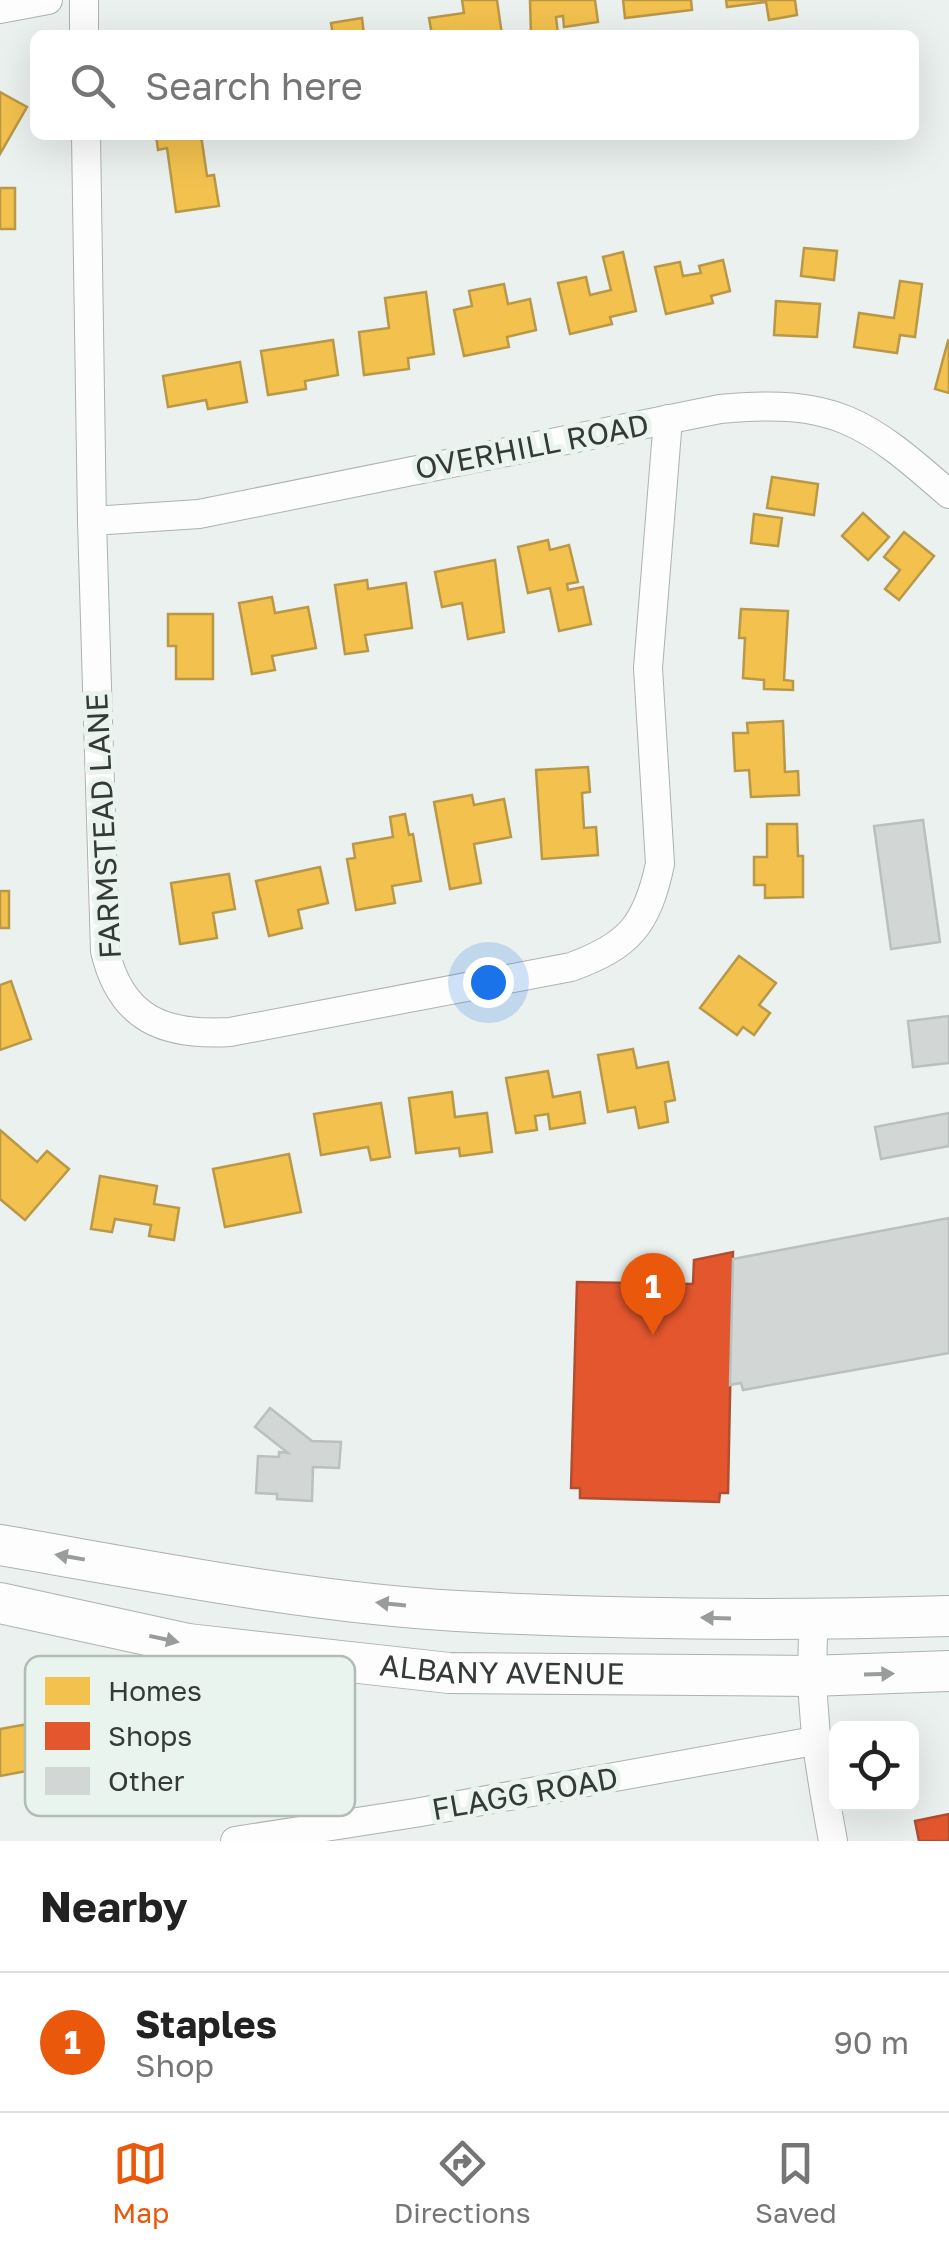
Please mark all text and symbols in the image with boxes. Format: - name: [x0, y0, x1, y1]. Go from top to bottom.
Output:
- search box: [30, 30, 919, 140]
- icon: search: [65, 58, 120, 113]
- text: Search here: [145, 63, 363, 108]
- street label: OVERHILL ROAD: [412, 406, 652, 486]
- street label: FARMSTEAD LANE: [78, 692, 128, 960]
- your location: [463, 957, 514, 1008]
- pin: 1: [620, 1252, 686, 1335]
- one-way arrow: [54, 1549, 85, 1564]
- one-way arrow: [375, 1596, 407, 1612]
- one-way arrow: [700, 1609, 732, 1625]
- one-way arrow: [149, 1632, 180, 1647]
- street label: ALBANY AVENUE: [378, 1646, 625, 1691]
- legend: [25, 1656, 355, 1816]
- one-way arrow: [864, 1665, 896, 1681]
- text: Homes: [108, 1674, 202, 1707]
- text: Shops: [108, 1719, 192, 1752]
- map controls: [829, 1721, 919, 1811]
- button: locate: [829, 1721, 919, 1811]
- street label: FLAGG ROAD: [429, 1759, 621, 1827]
- text: Other: [108, 1764, 184, 1797]
- text: Nearby: [40, 1881, 188, 1931]
- text: Staples: [135, 2001, 277, 2046]
- text: 1: [64, 2023, 81, 2061]
- text: 90 m: [833, 2023, 909, 2061]
- text: Shop: [135, 2046, 214, 2084]
- tab: Map: [112, 2136, 169, 2229]
- tab: Directions: [394, 2136, 531, 2229]
- tab: Saved: [755, 2136, 837, 2229]

